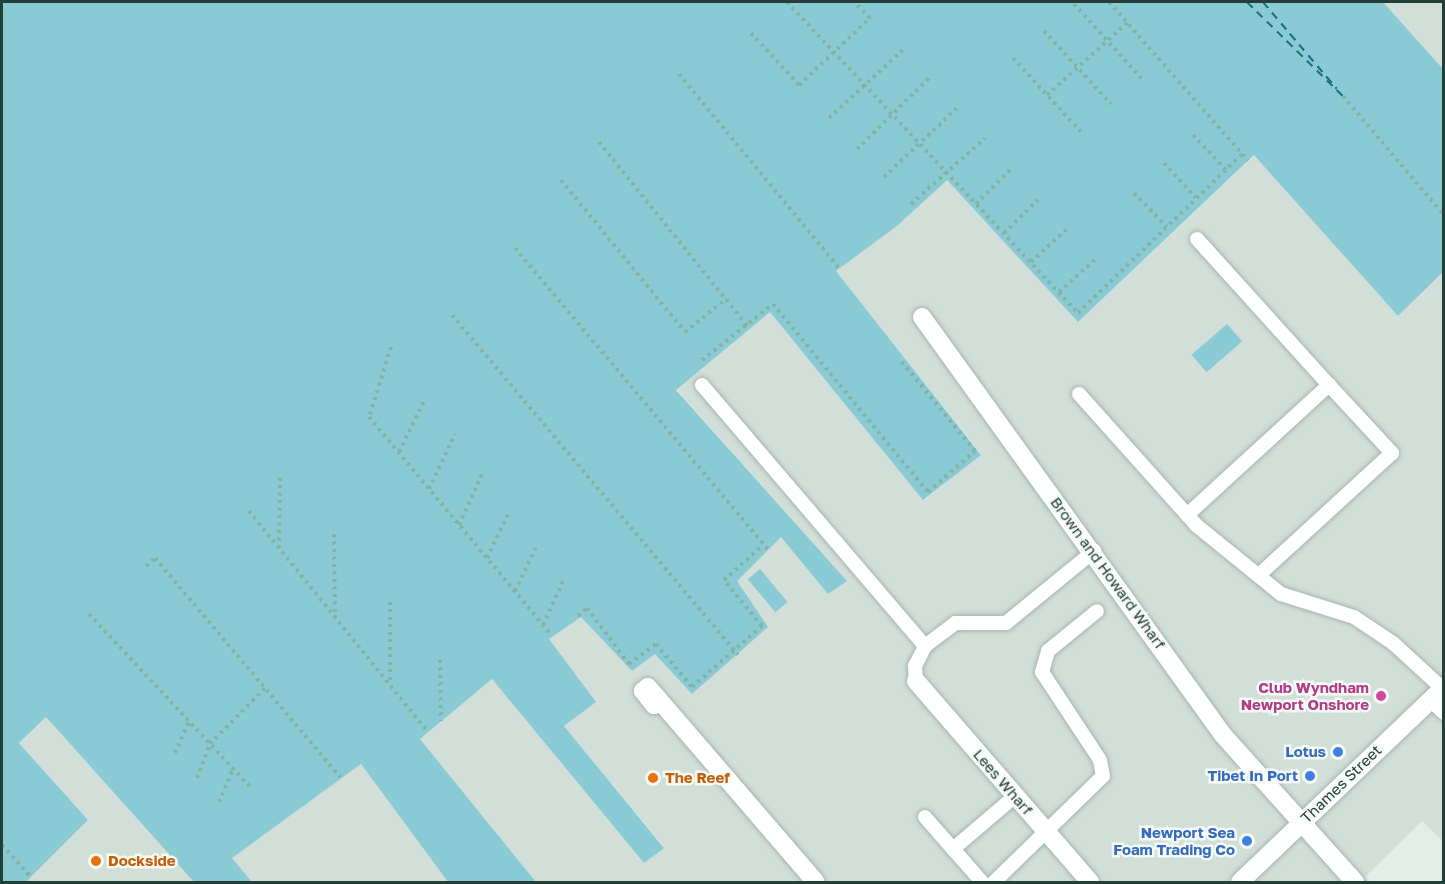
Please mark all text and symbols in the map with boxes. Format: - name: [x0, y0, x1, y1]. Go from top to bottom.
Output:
- street label: Brown and Howard Wharf: [1047, 494, 1169, 652]
- place label: Club Wyndham Newport Onshore: [1241, 678, 1369, 713]
- marker: Club Wyndham Newport Onshore: [1374, 689, 1388, 703]
- street label: Thames Street: [1297, 741, 1385, 827]
- place label: Lotus: [1285, 743, 1326, 761]
- street label: Lees Wharf: [970, 745, 1036, 819]
- marker: Lotus: [1331, 745, 1345, 759]
- place label: Tibet In Port: [1207, 767, 1298, 785]
- place label: The Reef: [665, 769, 730, 787]
- marker: Tibet In Port: [1303, 769, 1317, 783]
- marker: The Reef: [646, 771, 660, 785]
- place label: Newport Sea Foam Trading Co: [1113, 823, 1235, 858]
- marker: Newport Sea Foam Trading Co: [1240, 834, 1254, 848]
- place label: Dockside: [108, 852, 176, 870]
- marker: Dockside: [89, 854, 103, 868]

